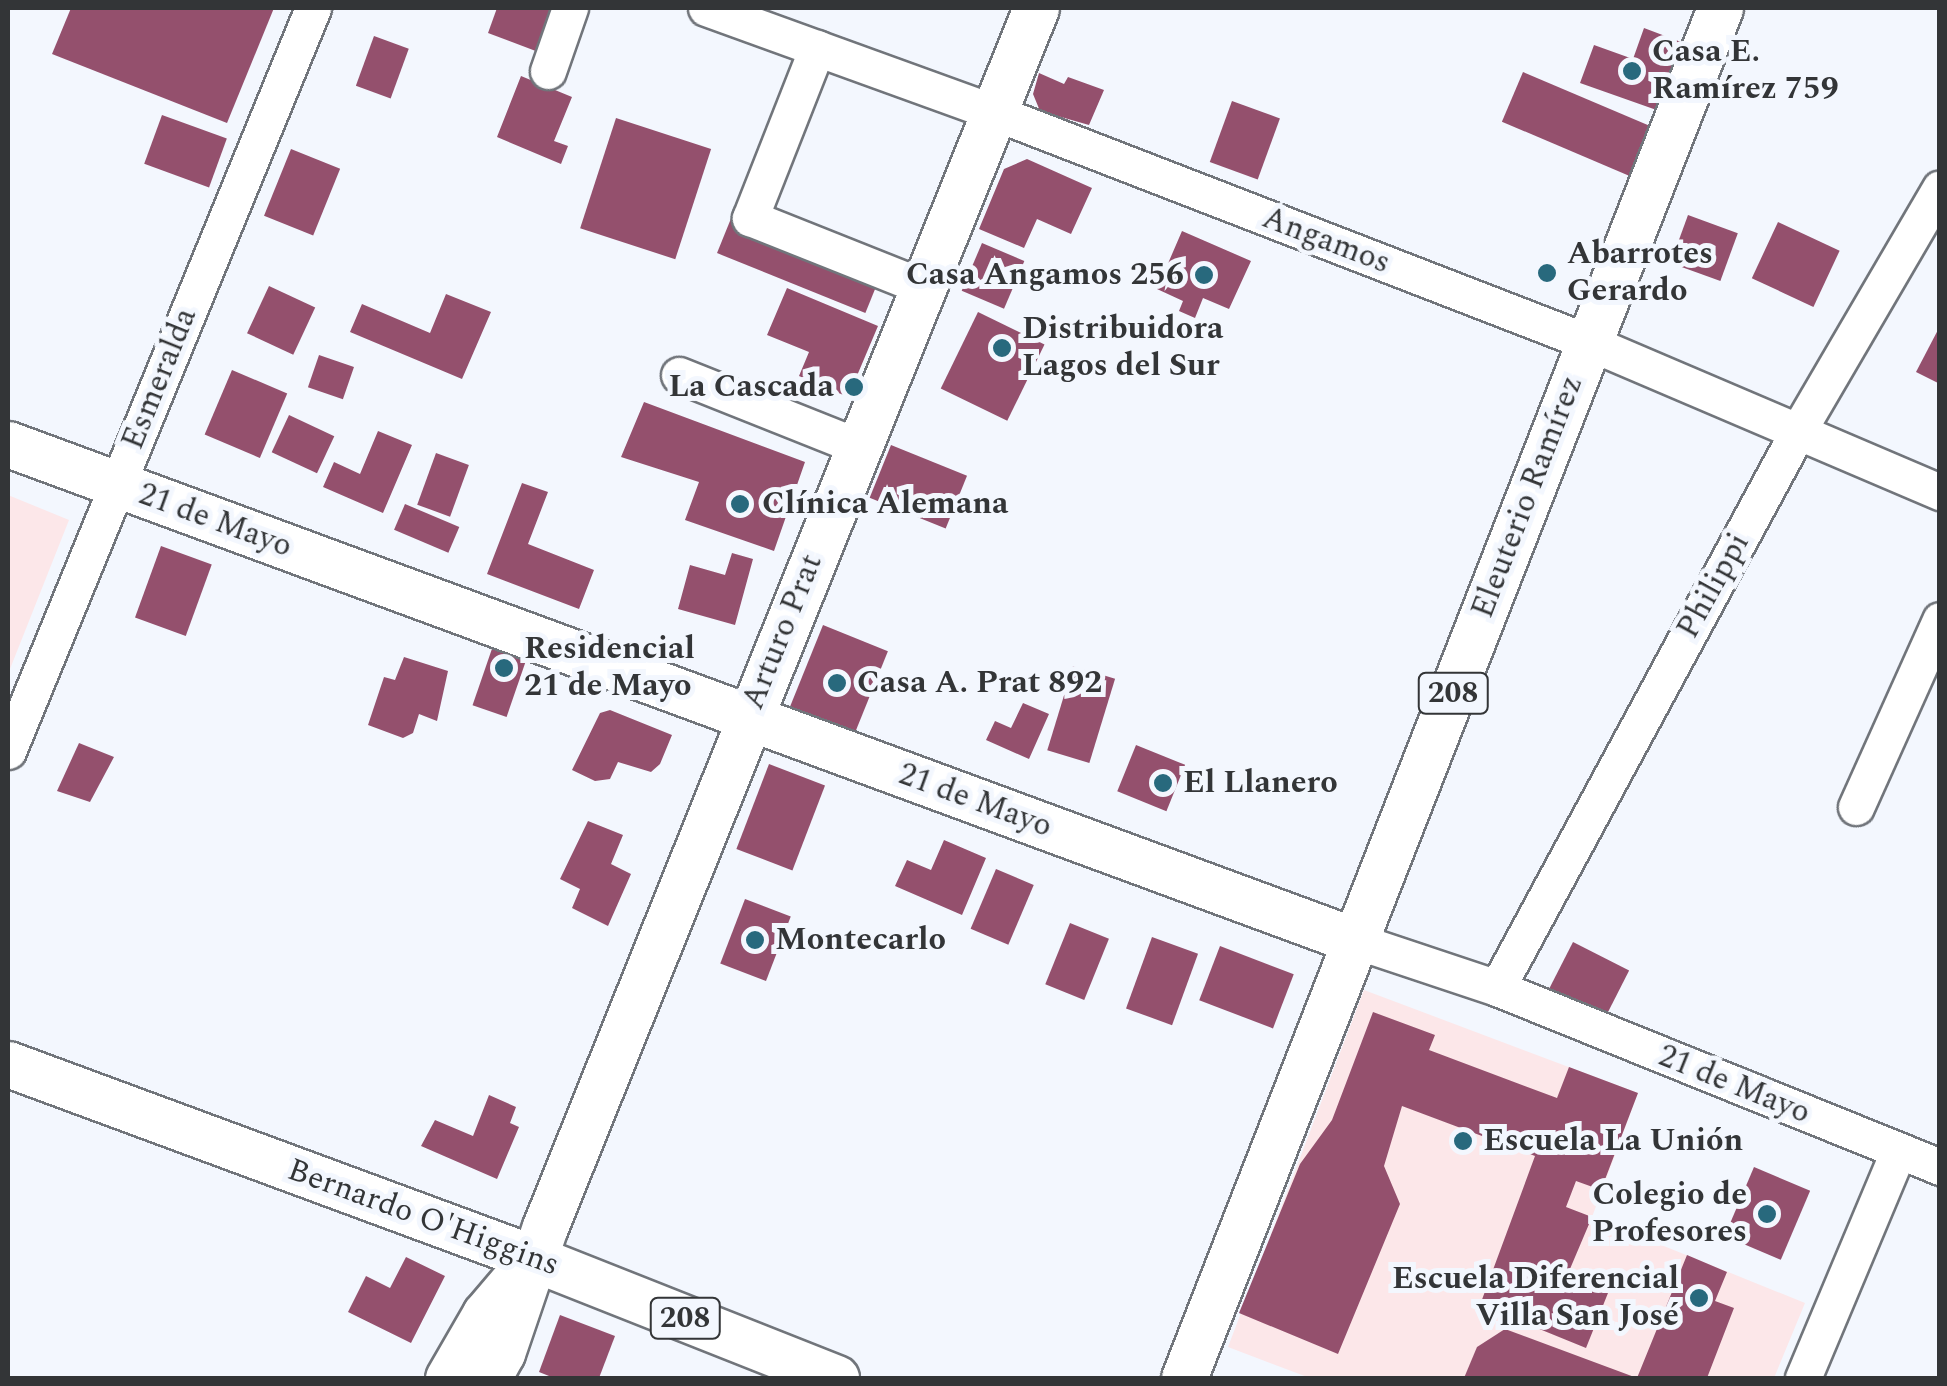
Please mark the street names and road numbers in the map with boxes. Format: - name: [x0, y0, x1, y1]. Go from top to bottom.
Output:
- street label: Angamos: [1257, 199, 1395, 283]
- street label: Esmeralda: [114, 303, 206, 455]
- street label: Eleuterio Ramírez: [1464, 370, 1592, 624]
- street label: 21 de Mayo: [133, 476, 297, 566]
- street label: Philippi: [1669, 527, 1759, 645]
- street label: Arturo Prat: [734, 549, 832, 715]
- road number: 208: [1416, 668, 1490, 718]
- street label: 21 de Mayo: [893, 756, 1057, 846]
- street label: 21 de Mayo: [1653, 1037, 1815, 1133]
- street label: Bernardo O'Higgins: [282, 1151, 564, 1285]
- road number: 208: [648, 1293, 722, 1343]

